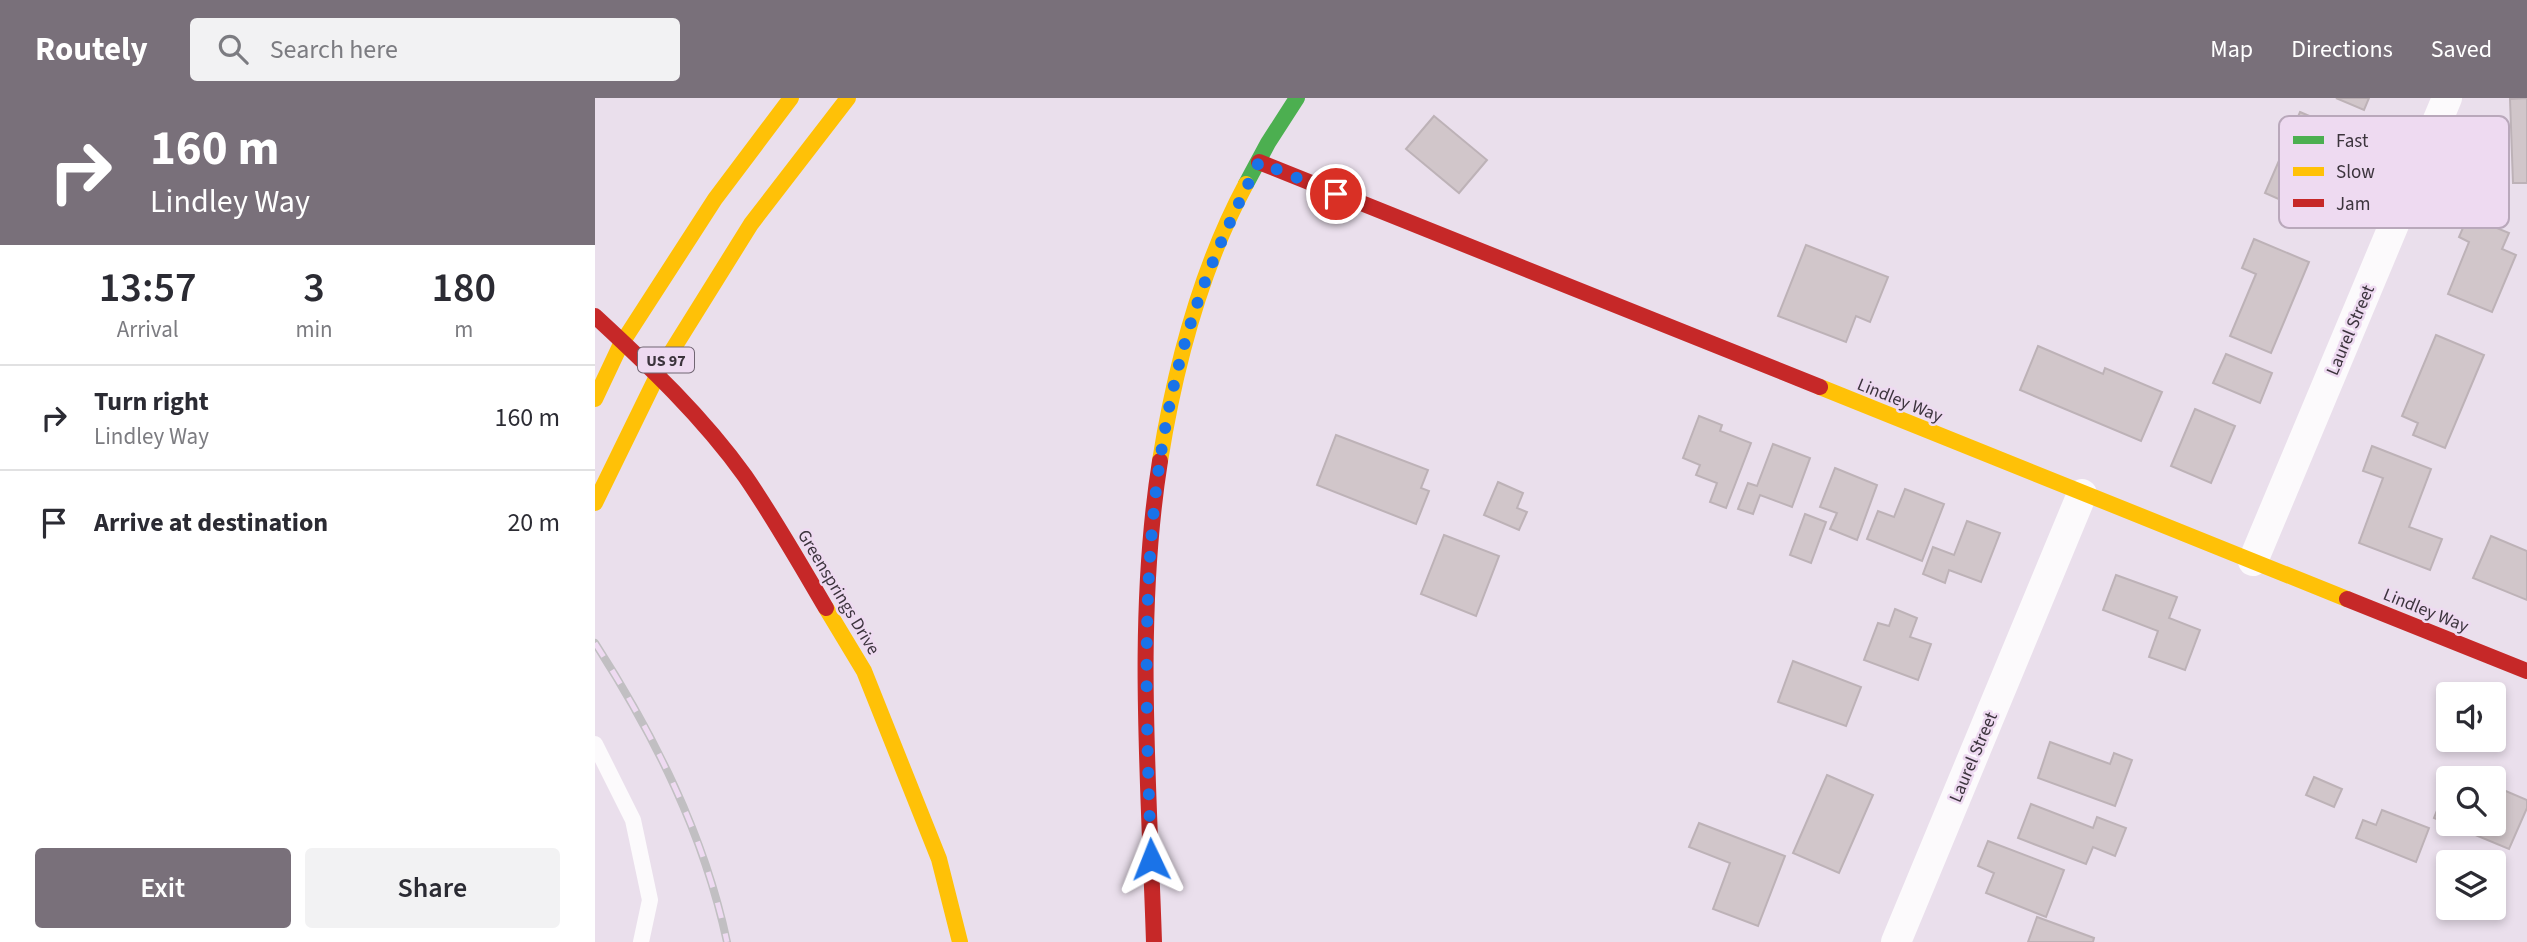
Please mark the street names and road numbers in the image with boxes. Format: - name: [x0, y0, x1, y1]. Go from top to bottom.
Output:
- street label: Laurel Street: [2320, 281, 2381, 379]
- road number: US 97: [638, 348, 694, 372]
- street label: Lindley Way: [1853, 372, 1947, 429]
- street label: Greensprings Drive: [791, 525, 886, 660]
- street label: Lindley Way: [2379, 582, 2473, 639]
- street label: Laurel Street: [1943, 708, 2004, 806]

